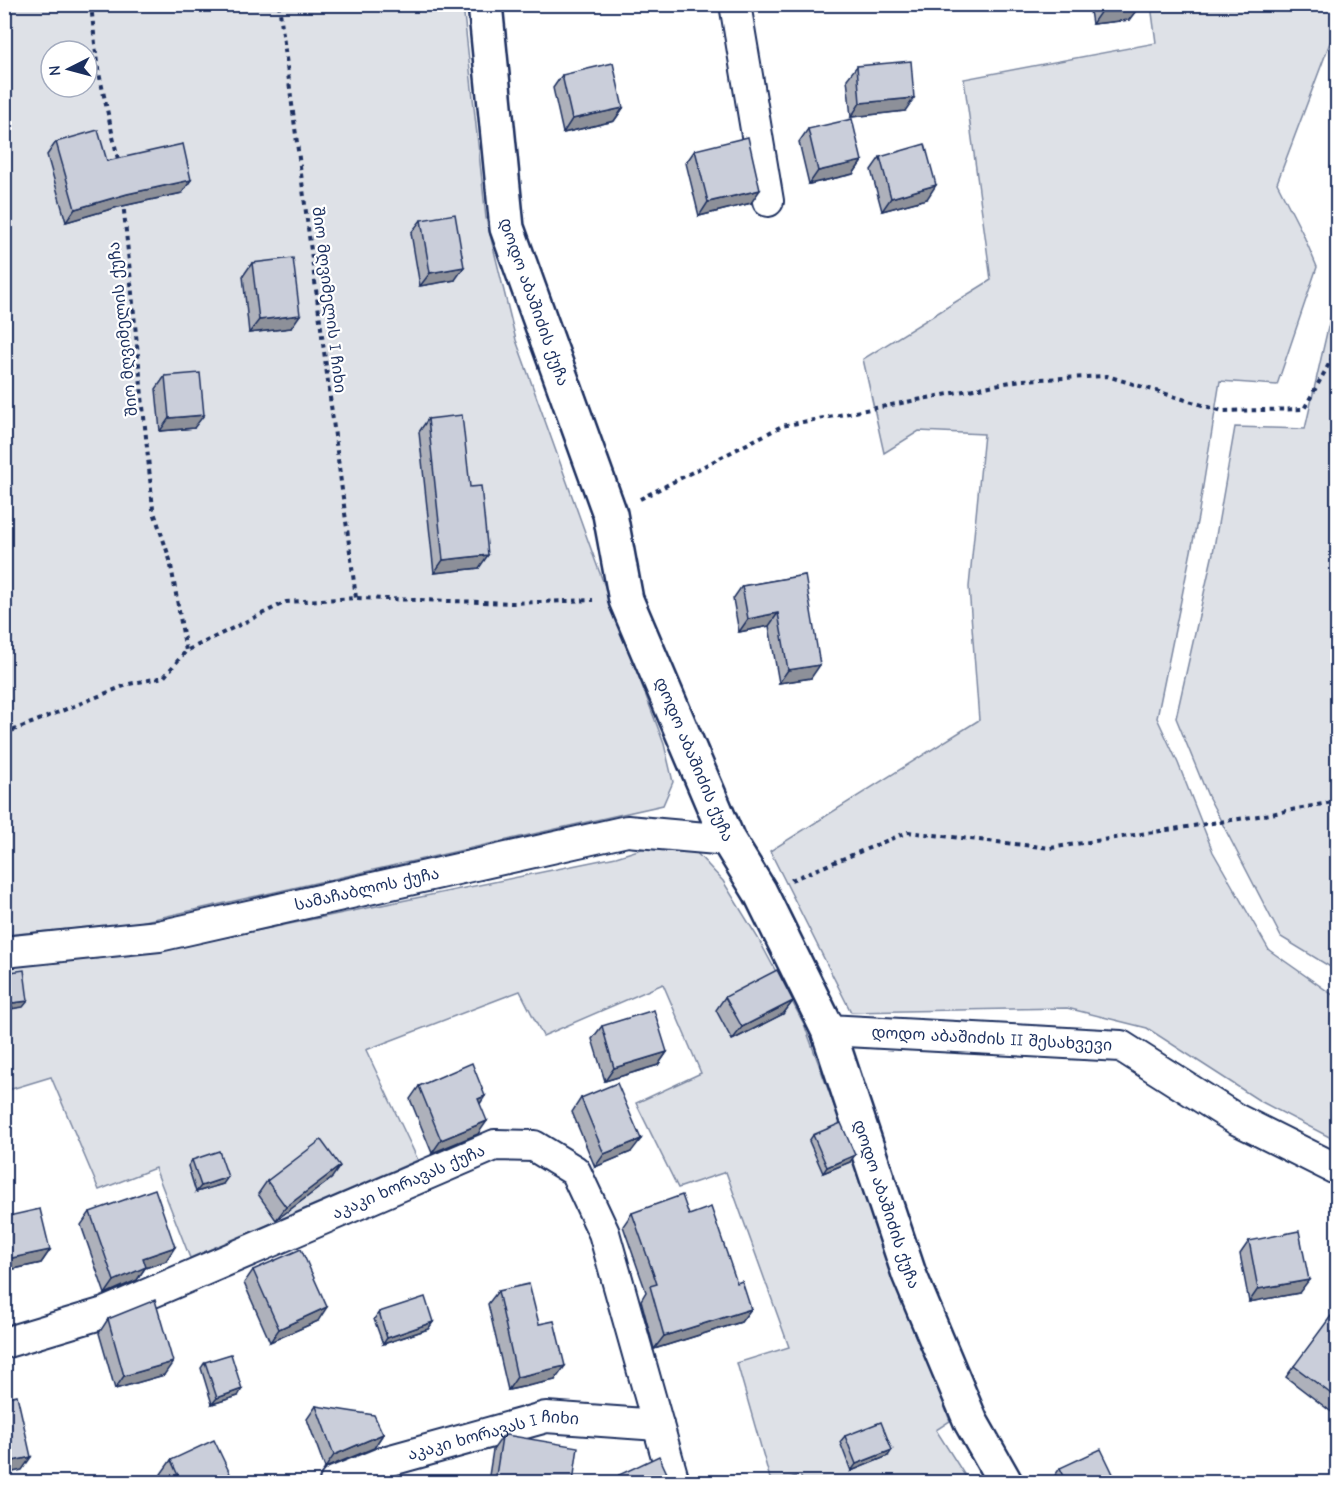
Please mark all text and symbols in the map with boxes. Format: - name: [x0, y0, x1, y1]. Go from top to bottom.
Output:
- north arrow: [39, 39, 99, 99]
- text: N: [46, 64, 65, 77]
- street label: შიო მღვიმელის I ჩიხი: [308, 206, 349, 394]
- street label: დოდო აბაშიძის ქუჩა: [496, 218, 572, 388]
- street label: შიო მღვიმელის ქუჩა: [105, 241, 142, 417]
- street label: დოდო აბაშიძის ქუჩა: [650, 675, 737, 845]
- street label: სამაჩაბლოს ქუჩა: [293, 864, 441, 914]
- street label: დოდო აბაშიძის II შესახვევი: [871, 1023, 1113, 1055]
- street label: დოდო აბაშიძის ქუჩა: [849, 1118, 923, 1291]
- street label: აკაკი ხორავას ქუჩა: [330, 1141, 488, 1223]
- street label: აკაკი ხორავას I ჩიხი: [406, 1408, 580, 1464]

